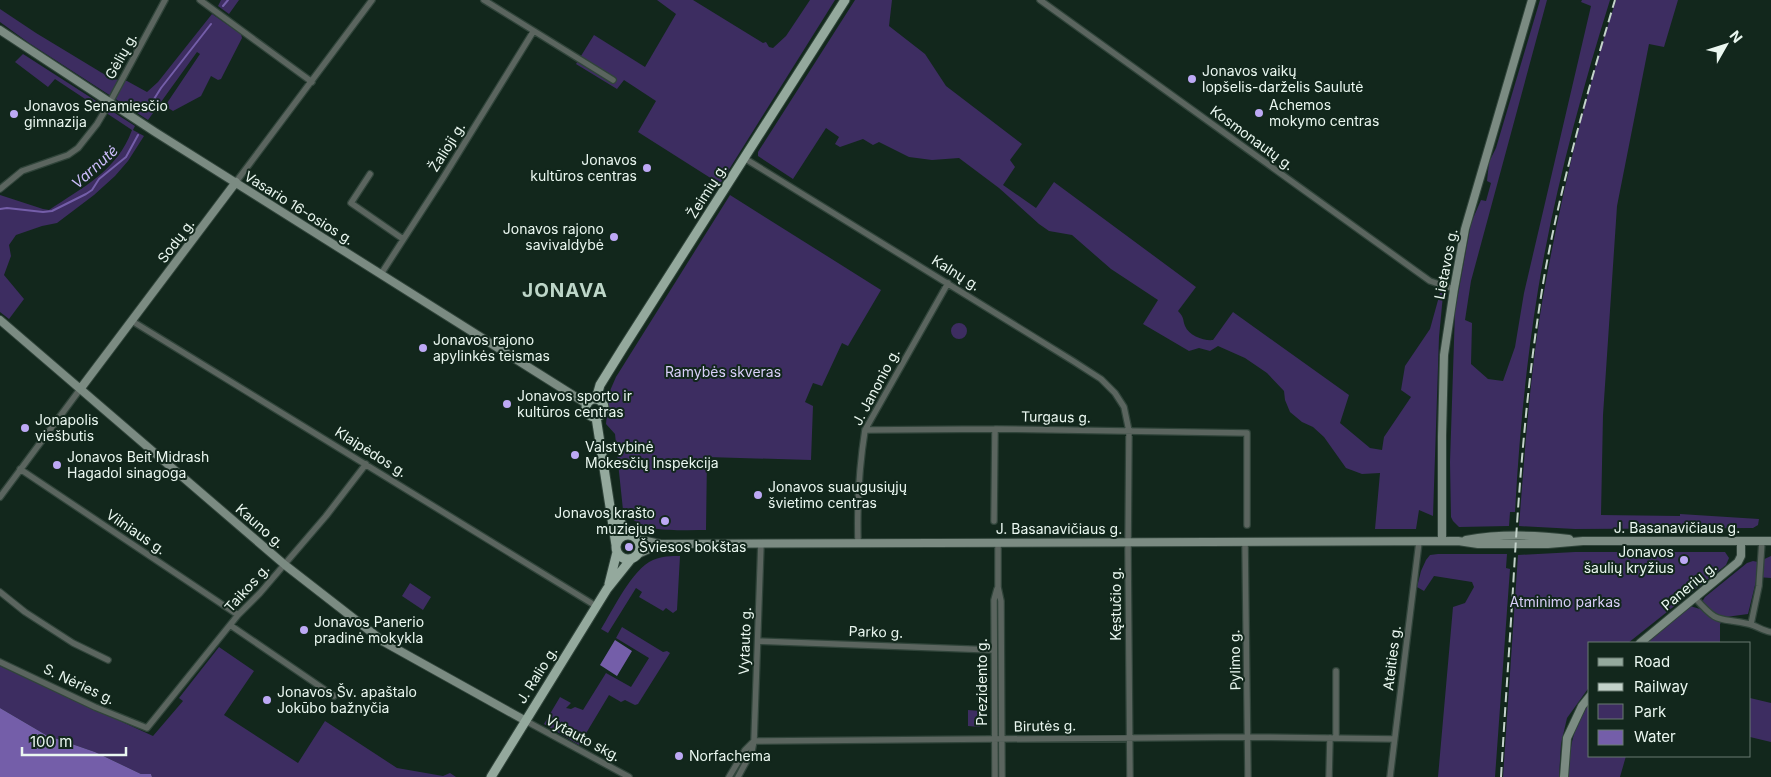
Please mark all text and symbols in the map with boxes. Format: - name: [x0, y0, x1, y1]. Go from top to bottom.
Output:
- north arrow: [1701, 20, 1751, 70]
- text: N: [1727, 27, 1746, 46]
- street label: Gėlių g.: [101, 30, 140, 82]
- place label: Jonavos vaikų lopšelis-darželis Saulutė: [1202, 62, 1363, 95]
- marker: Jonavos vaikų lopšelis-darželis Saulutė: [1186, 73, 1198, 85]
- place label: Achemos mokymo centras: [1269, 96, 1379, 129]
- place label: Jonavos Senamiesčio gimnazija: [24, 97, 168, 130]
- street label: Kosmonautų g.: [1207, 102, 1297, 174]
- marker: Achemos mokymo centras: [1253, 107, 1265, 119]
- marker: Jonavos Senamiesčio gimnazija: [8, 108, 20, 120]
- street label: Žalioji g.: [425, 119, 468, 175]
- water label: Varnutė: [68, 141, 122, 192]
- place label: Jonavos kultūros centras: [530, 151, 637, 184]
- street label: Žeimių g.: [683, 160, 730, 221]
- marker: Jonavos kultūros centras: [641, 162, 653, 174]
- street label: Vasario 16-osios g.: [241, 167, 357, 248]
- street label: Sodų g.: [154, 215, 198, 266]
- place label: Jonavos rajono savivaldybė: [503, 220, 604, 253]
- street label: Lietavos g.: [1430, 227, 1461, 301]
- marker: Jonavos rajono savivaldybė: [608, 231, 620, 243]
- street label: Kalnų g.: [929, 251, 984, 294]
- district label: JONAVA: [522, 279, 608, 302]
- place label: Jonavos rajono apylinkės teismas: [433, 331, 550, 364]
- marker: Jonavos rajono apylinkės teismas: [417, 342, 429, 354]
- street label: J. Janonio g.: [848, 345, 903, 428]
- park label: Ramybės skveras: [665, 363, 781, 380]
- place label: Jonavos sporto ir kultūros centras: [517, 387, 632, 420]
- marker: Jonavos sporto ir kultūros centras: [501, 398, 513, 410]
- street label: Turgaus g.: [1021, 407, 1091, 426]
- place label: Jonapolis viešbutis: [35, 411, 99, 444]
- marker: Jonapolis viešbutis: [19, 422, 31, 434]
- street label: Klaipėdos g.: [332, 423, 410, 480]
- place label: Valstybinė Mokesčių Inspekcija: [585, 438, 719, 471]
- place label: Jonavos Beit Midrash Hagadol sinagoga: [67, 448, 209, 481]
- marker: Valstybinė Mokesčių Inspekcija: [569, 449, 581, 461]
- marker: Jonavos Beit Midrash Hagadol sinagoga: [51, 459, 63, 471]
- place label: Jonavos suaugusiųjų švietimo centras: [768, 478, 907, 511]
- marker: Jonavos suaugusiųjų švietimo centras: [752, 489, 764, 501]
- street label: Kauno g.: [233, 500, 288, 551]
- place label: Jonavos krašto muziejus: [554, 504, 655, 537]
- street label: Vilniaus g.: [103, 505, 169, 558]
- marker: Jonavos krašto muziejus: [659, 515, 671, 527]
- street label: J. Basanavičiaus g.: [1614, 519, 1740, 536]
- street label: J. Basanavičiaus g.: [996, 520, 1122, 537]
- place label: Šviesos bokštas: [639, 538, 746, 555]
- marker: Šviesos bokštas: [623, 541, 635, 553]
- place label: Jonavos šaulių kryžius: [1584, 543, 1674, 576]
- marker: Jonavos šaulių kryžius: [1678, 554, 1690, 566]
- street label: Panerių g.: [1658, 558, 1720, 614]
- street label: Taikos g.: [221, 560, 273, 615]
- street label: Kęstučio g.: [1107, 567, 1124, 641]
- park label: Atminimo parkas: [1510, 593, 1620, 610]
- street label: Vytauto g.: [735, 607, 754, 675]
- place label: Jonavos Panerio pradinė mokykla: [314, 613, 424, 646]
- street label: Parko g.: [848, 622, 904, 641]
- marker: Jonavos Panerio pradinė mokykla: [298, 624, 310, 636]
- street label: Ateities g.: [1379, 624, 1404, 691]
- street label: Pylimo g.: [1225, 629, 1244, 691]
- street label: Prezidento g.: [973, 638, 990, 726]
- legend: [1588, 642, 1751, 757]
- street label: J. Ralio g.: [512, 643, 561, 706]
- text: Road: [1634, 652, 1670, 671]
- street label: S. Nėries g.: [41, 660, 118, 707]
- text: Railway: [1634, 677, 1689, 696]
- place label: Jonavos Šv. apaštalo Jokūbo bažnyčia: [277, 683, 417, 716]
- marker: Jonavos Šv. apaštalo Jokūbo bažnyčia: [261, 694, 273, 706]
- text: Park: [1634, 702, 1667, 721]
- street label: Vytauto skg.: [543, 711, 624, 764]
- street label: Birutės g.: [1014, 716, 1076, 735]
- scale bar: [22, 724, 126, 756]
- text: Water: [1634, 727, 1676, 746]
- text: 100 m: [30, 732, 72, 751]
- place label: Norfachema: [689, 747, 771, 764]
- marker: Norfachema: [673, 750, 685, 762]

